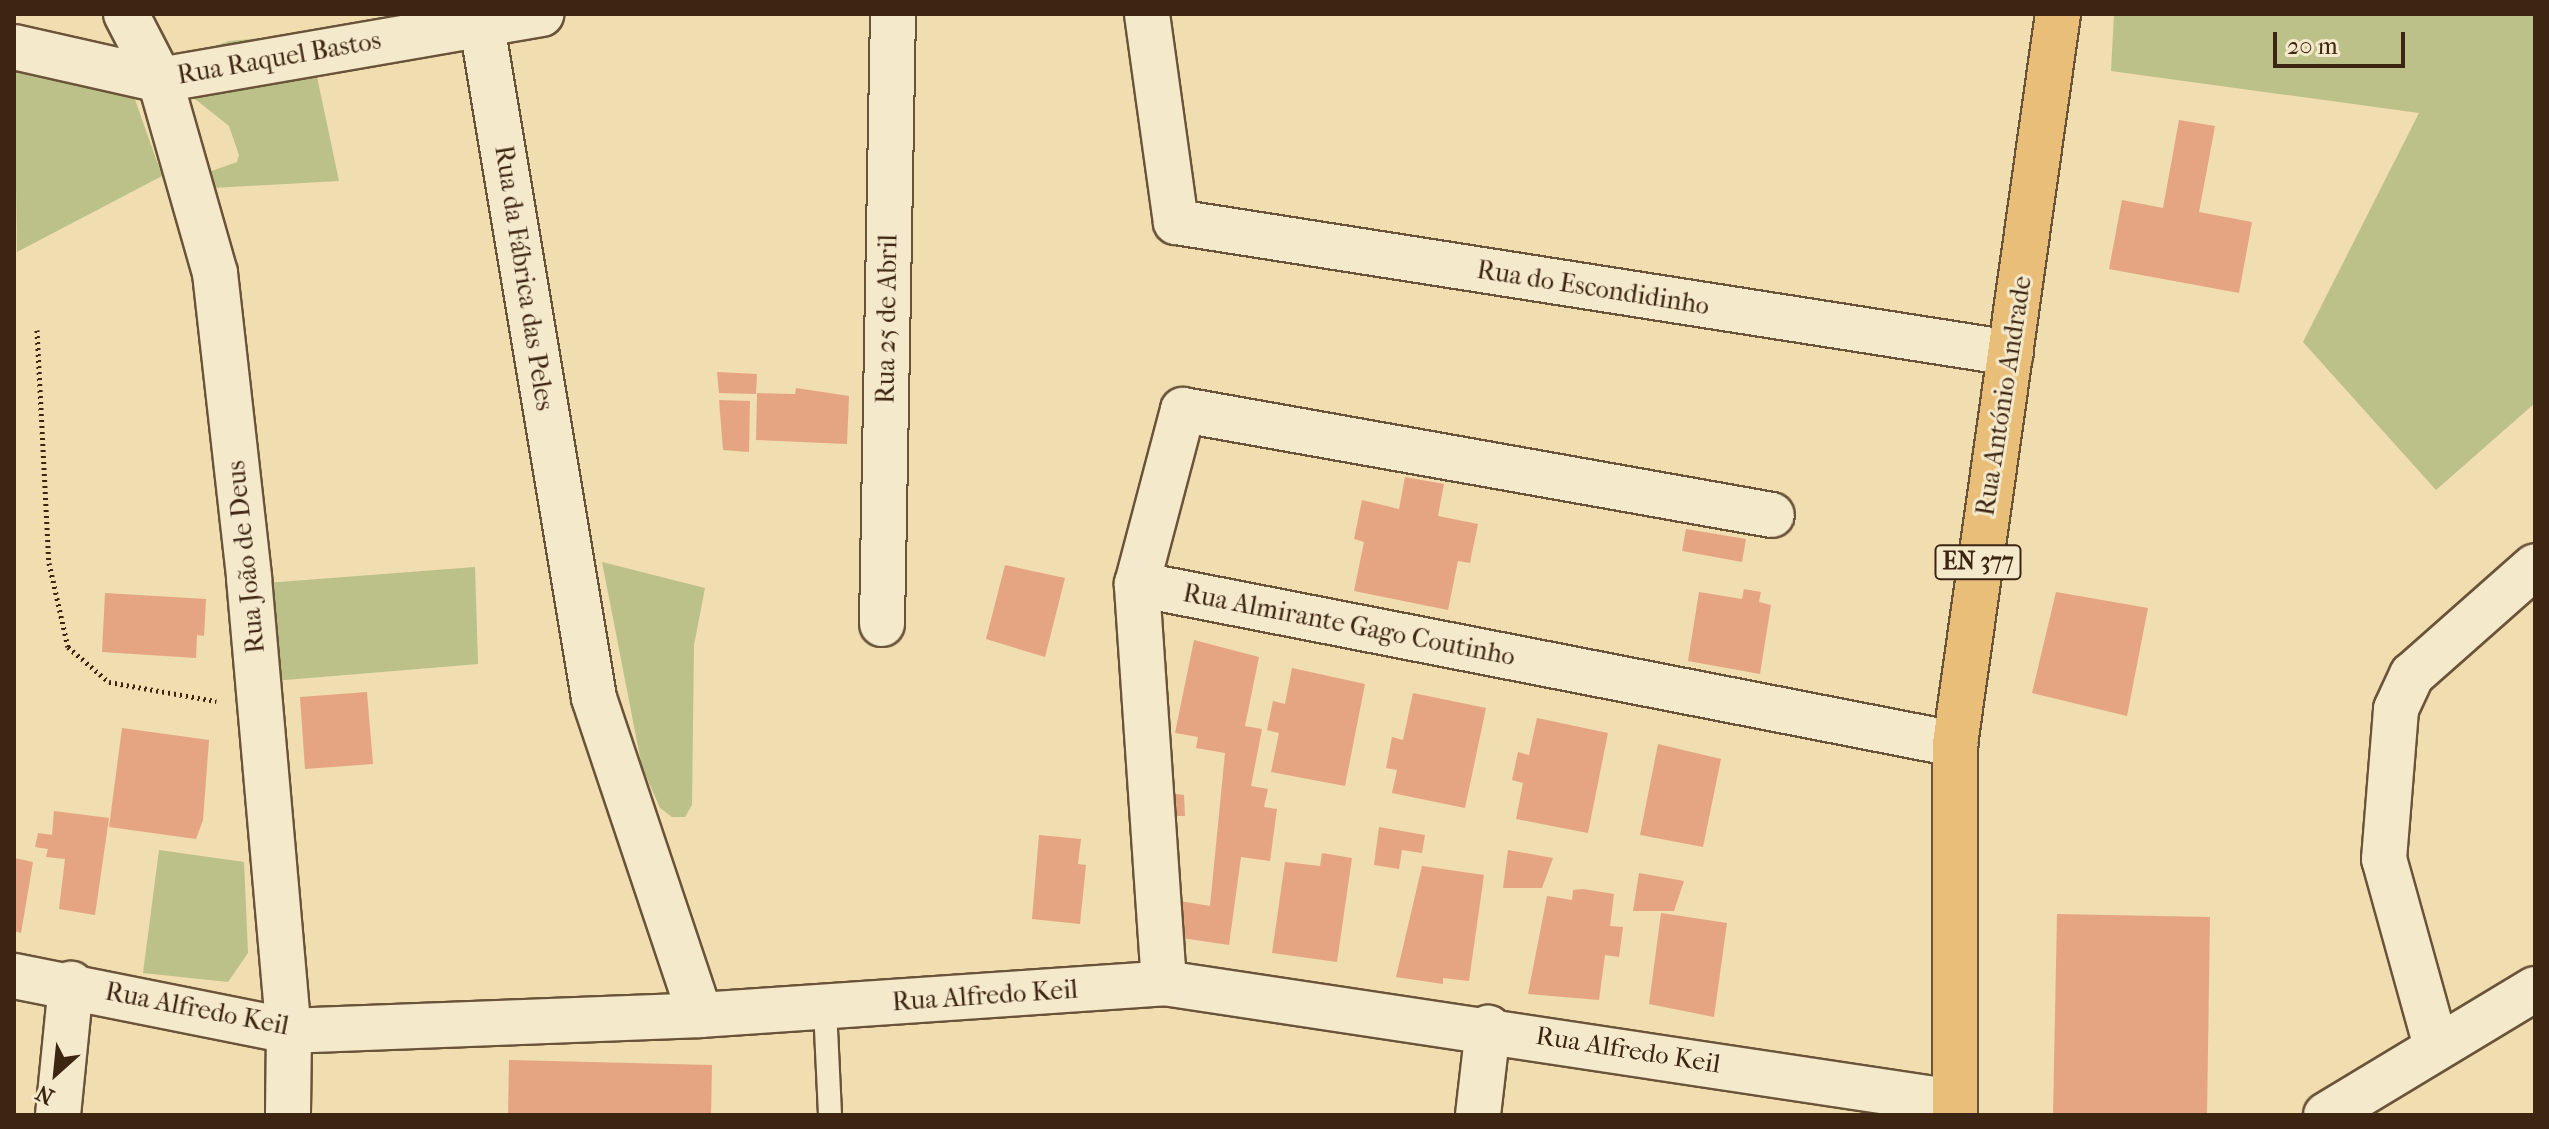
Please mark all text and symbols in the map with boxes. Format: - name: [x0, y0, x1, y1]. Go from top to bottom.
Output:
- scale bar: [2277, 16, 2409, 66]
- street label: Rua Raquel Bastos: [175, 25, 383, 91]
- text: 20 m: [2287, 32, 2338, 60]
- street label: Rua da Fábrica das Peles: [488, 143, 560, 413]
- street label: Rua 25 de Abril: [870, 234, 904, 404]
- street label: Rua do Escondidinho: [1475, 254, 1711, 322]
- street label: Rua António Andrade: [1970, 274, 2038, 518]
- street label: Rua João de Deus: [220, 459, 272, 655]
- road number: EN 377: [1934, 542, 2022, 582]
- street label: Rua Almirante Gago Coutinho: [1180, 577, 1518, 673]
- street label: Rua Alfredo Keil: [891, 974, 1079, 1018]
- street label: Rua Alfredo Keil: [103, 976, 291, 1042]
- street label: Rua Alfredo Keil: [1534, 1020, 1722, 1080]
- north arrow: [16, 1033, 96, 1113]
- text: N: [32, 1079, 58, 1110]

